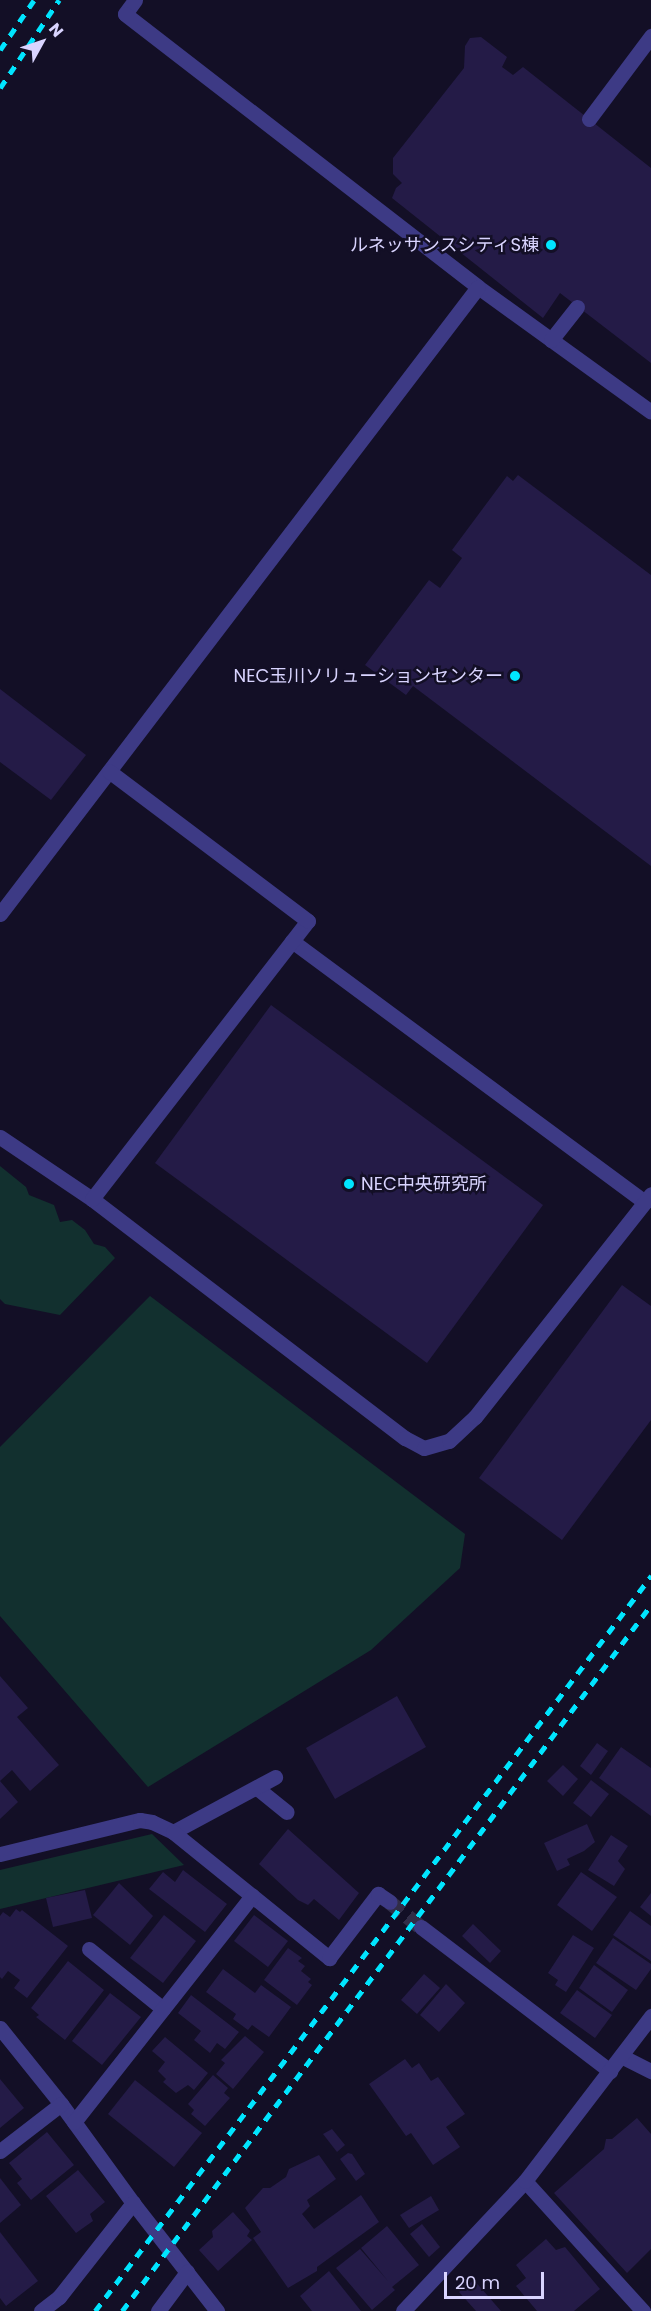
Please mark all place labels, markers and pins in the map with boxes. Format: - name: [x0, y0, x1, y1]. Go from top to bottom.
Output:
- place label: ルネッサンスシティS棟: [348, 234, 539, 256]
- marker: ルネッサンスシティS棟: [544, 238, 558, 252]
- place label: NEC玉川ソリューションセンター: [233, 665, 503, 687]
- marker: NEC玉川ソリューションセンター: [508, 669, 522, 683]
- place label: NEC中央研究所: [361, 1173, 487, 1195]
- marker: NEC中央研究所: [342, 1177, 356, 1191]

